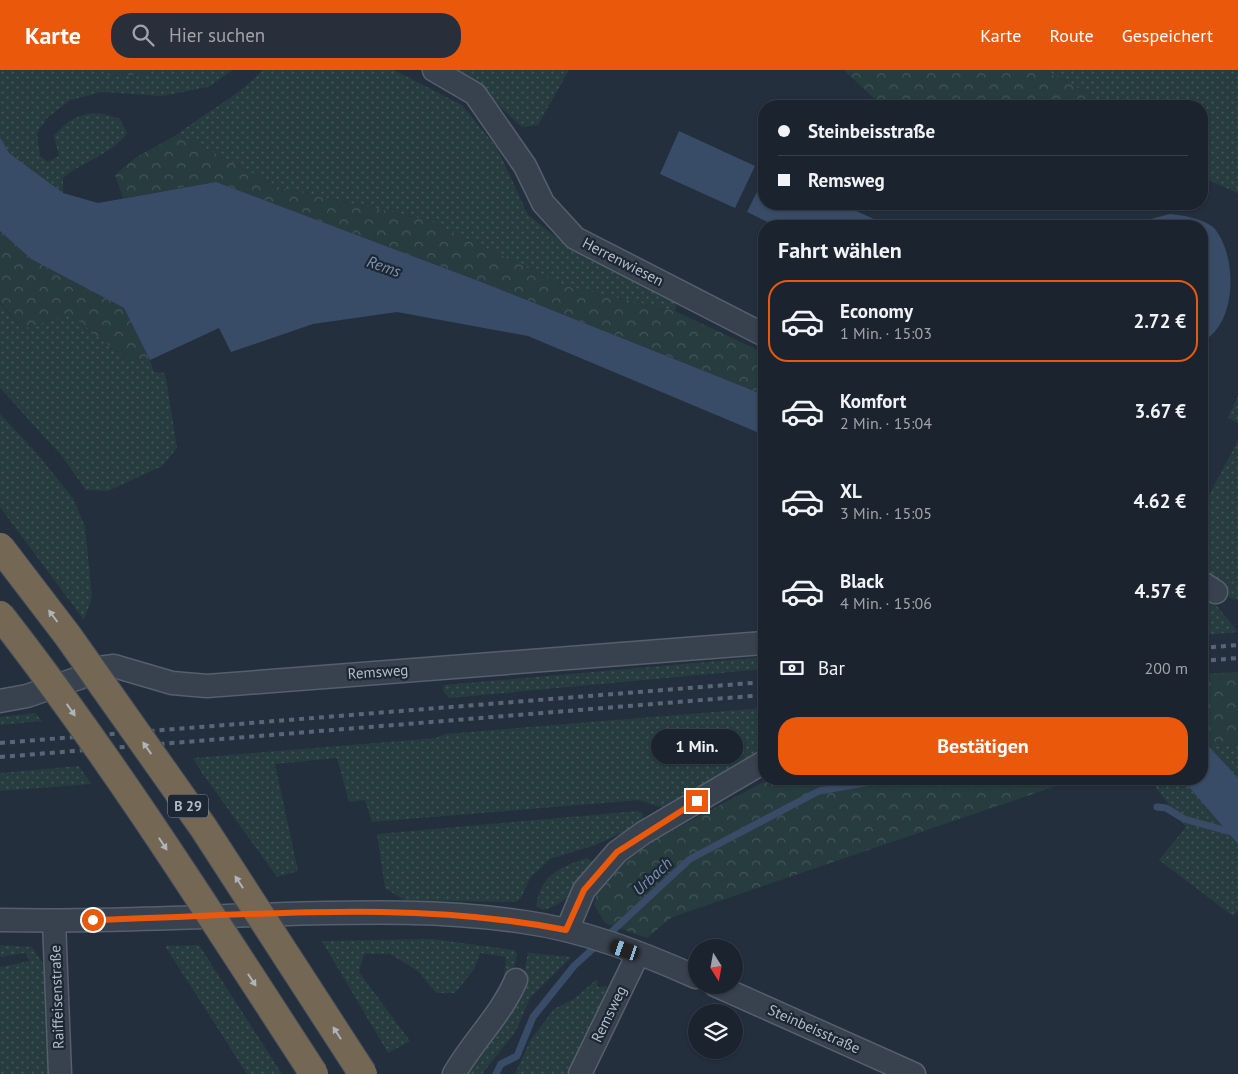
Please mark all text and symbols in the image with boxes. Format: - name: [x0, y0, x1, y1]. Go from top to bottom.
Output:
- search box: [111, 13, 461, 58]
- text: Karte: [25, 20, 81, 51]
- icon: search: [129, 21, 157, 49]
- text: Hier suchen: [169, 23, 265, 47]
- text: Karte: [980, 24, 1021, 47]
- text: Route: [1049, 24, 1094, 47]
- text: Gespeichert: [1122, 24, 1213, 47]
- text: Steinbeisstraße: [808, 119, 935, 143]
- text: Remsweg: [808, 168, 885, 192]
- street label: Herrenwiesen: [579, 233, 667, 290]
- text: Fahrt wählen: [778, 236, 902, 264]
- water label: Rems: [364, 251, 404, 281]
- icon: car: [780, 299, 825, 344]
- text: Economy: [840, 299, 913, 323]
- text: 2.72 €: [1133, 309, 1186, 333]
- text: 1 Min. · 15:03: [840, 323, 932, 343]
- icon: car: [780, 389, 825, 434]
- text: Komfort: [840, 389, 906, 413]
- text: 3.67 €: [1134, 399, 1186, 423]
- text: 2 Min. · 15:04: [840, 413, 932, 433]
- icon: car: [780, 479, 825, 524]
- text: XL: [840, 479, 862, 503]
- text: 4.62 €: [1133, 489, 1186, 513]
- text: 3 Min. · 15:05: [840, 503, 932, 523]
- icon: car: [780, 569, 825, 614]
- text: Black: [840, 569, 884, 593]
- text: 4.57 €: [1134, 579, 1186, 603]
- text: 4 Min. · 15:06: [840, 593, 932, 613]
- one-way arrow: [47, 610, 58, 623]
- icon: cash: [778, 654, 806, 682]
- text: Bar: [818, 656, 845, 680]
- text: 200 m: [1145, 658, 1188, 678]
- street label: Remsweg: [347, 660, 409, 683]
- one-way arrow: [66, 703, 76, 717]
- button: Bestätigen: [778, 717, 1188, 775]
- callout: 1 Min.: [651, 728, 743, 764]
- text: 1 Min.: [676, 736, 718, 756]
- one-way arrow: [142, 741, 152, 755]
- route end: [686, 790, 708, 812]
- road number: B 29: [168, 794, 208, 818]
- one-way arrow: [159, 837, 168, 850]
- water label: Urbach: [628, 853, 676, 899]
- one-way arrow: [234, 875, 244, 889]
- route start: [82, 909, 104, 931]
- car: [608, 938, 641, 962]
- north arrow: [688, 939, 742, 994]
- map controls: [688, 939, 743, 1059]
- street label: Raiffeisenstraße: [45, 945, 68, 1049]
- one-way arrow: [248, 973, 257, 986]
- street label: Remsweg: [587, 982, 630, 1045]
- street label: Steinbeisstraße: [765, 1000, 863, 1057]
- button: layers: [688, 1004, 743, 1059]
- one-way arrow: [332, 1026, 341, 1040]

